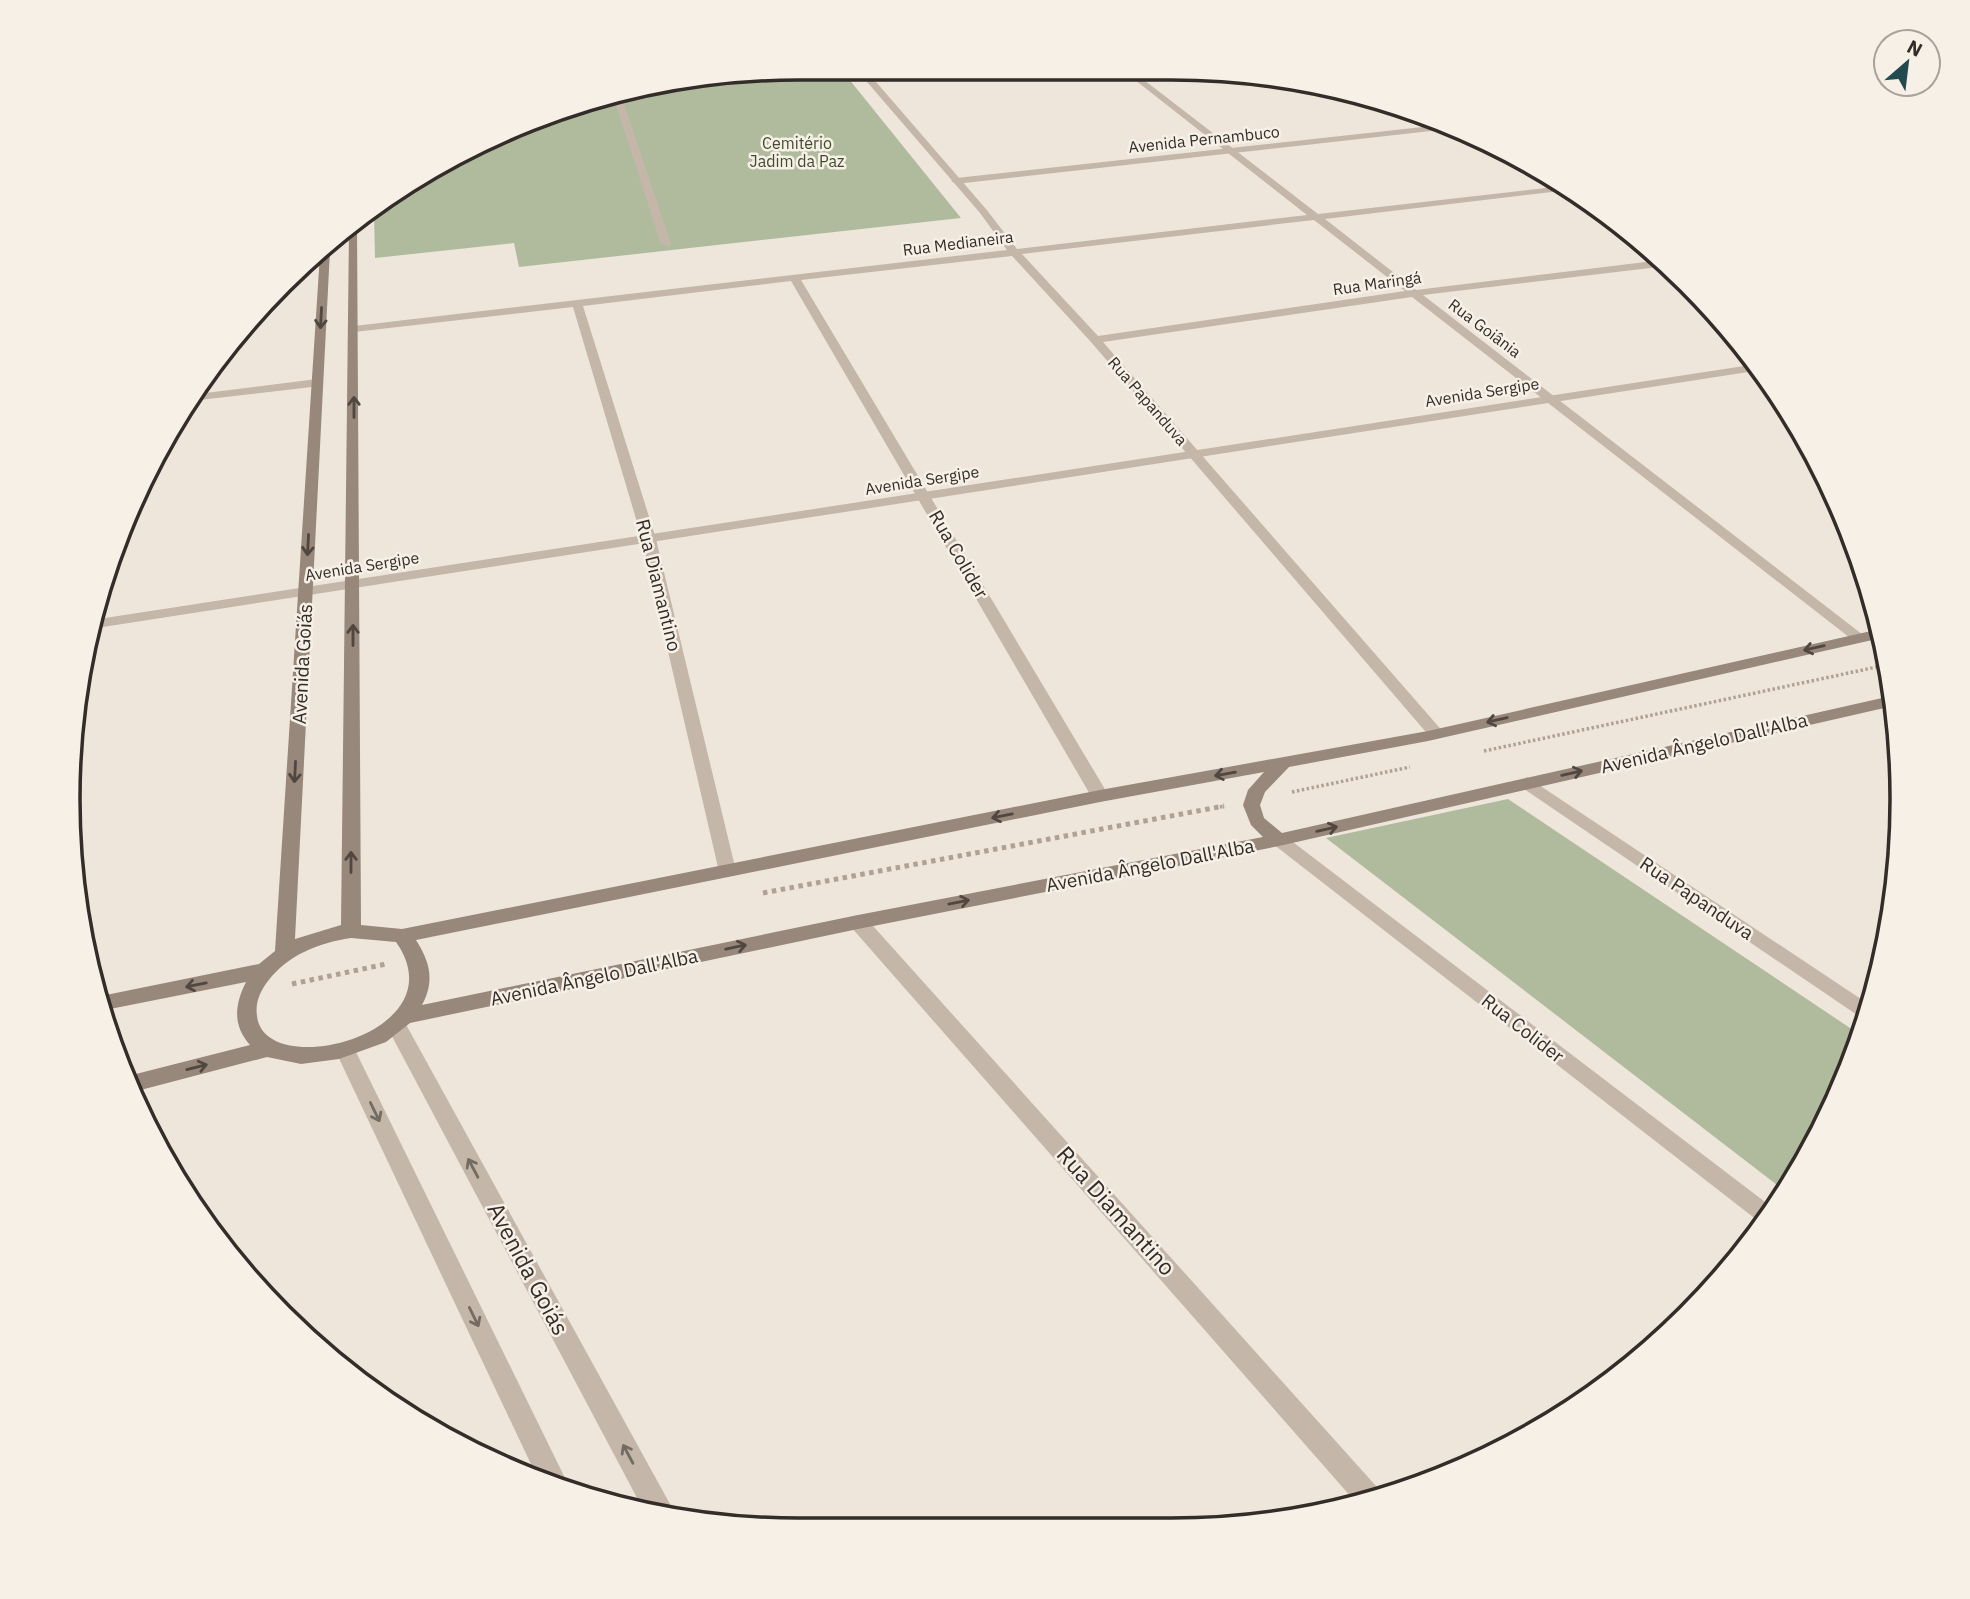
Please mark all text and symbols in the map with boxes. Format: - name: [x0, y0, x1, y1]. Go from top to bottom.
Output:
- north arrow: [1872, 28, 1942, 98]
- text: N: [1903, 34, 1927, 62]
- street label: Avenida Pernambuco: [1127, 121, 1281, 157]
- park label: Cemitério Jadim da Paz: [750, 133, 844, 171]
- street label: Rua Medianeira: [901, 226, 1015, 260]
- street label: Rua Maringá: [1331, 267, 1423, 299]
- street label: Rua Goiânia: [1445, 294, 1526, 362]
- one-way arrow: [314, 306, 327, 329]
- street label: Rua Papanduva: [1104, 352, 1192, 450]
- street label: Avenida Sergipe: [1424, 373, 1541, 411]
- one-way arrow: [347, 396, 361, 419]
- street label: Avenida Sergipe: [864, 461, 981, 499]
- street label: Rua Colider: [924, 505, 994, 603]
- street label: Rua Diamantino: [631, 516, 687, 654]
- one-way arrow: [302, 533, 315, 556]
- street label: Avenida Sergipe: [304, 547, 421, 585]
- street label: Avenida Goiás: [287, 603, 317, 725]
- one-way arrow: [346, 624, 360, 647]
- one-way arrow: [1803, 642, 1826, 656]
- street label: Avenida Ângelo Dall'Alba: [1598, 708, 1810, 778]
- one-way arrow: [1486, 714, 1508, 727]
- one-way arrow: [288, 760, 301, 783]
- one-way arrow: [1560, 766, 1583, 779]
- one-way arrow: [1215, 768, 1237, 781]
- one-way arrow: [991, 809, 1014, 823]
- one-way arrow: [1315, 822, 1338, 836]
- street label: Avenida Ângelo Dall'Alba: [1044, 833, 1256, 897]
- one-way arrow: [345, 851, 358, 874]
- street label: Rua Papanduva: [1636, 851, 1758, 945]
- one-way arrow: [947, 895, 970, 908]
- one-way arrow: [724, 940, 747, 954]
- street label: Avenida Ângelo Dall'Alba: [488, 943, 700, 1011]
- one-way arrow: [185, 978, 208, 992]
- street label: Rua Colider: [1477, 988, 1569, 1068]
- one-way arrow: [185, 1060, 207, 1073]
- one-way arrow: [368, 1101, 382, 1122]
- street label: Rua Diamantino: [1051, 1139, 1183, 1281]
- one-way arrow: [466, 1158, 480, 1178]
- street label: Avenida Goiás: [481, 1197, 576, 1340]
- one-way arrow: [467, 1306, 481, 1327]
- one-way arrow: [620, 1444, 634, 1465]

